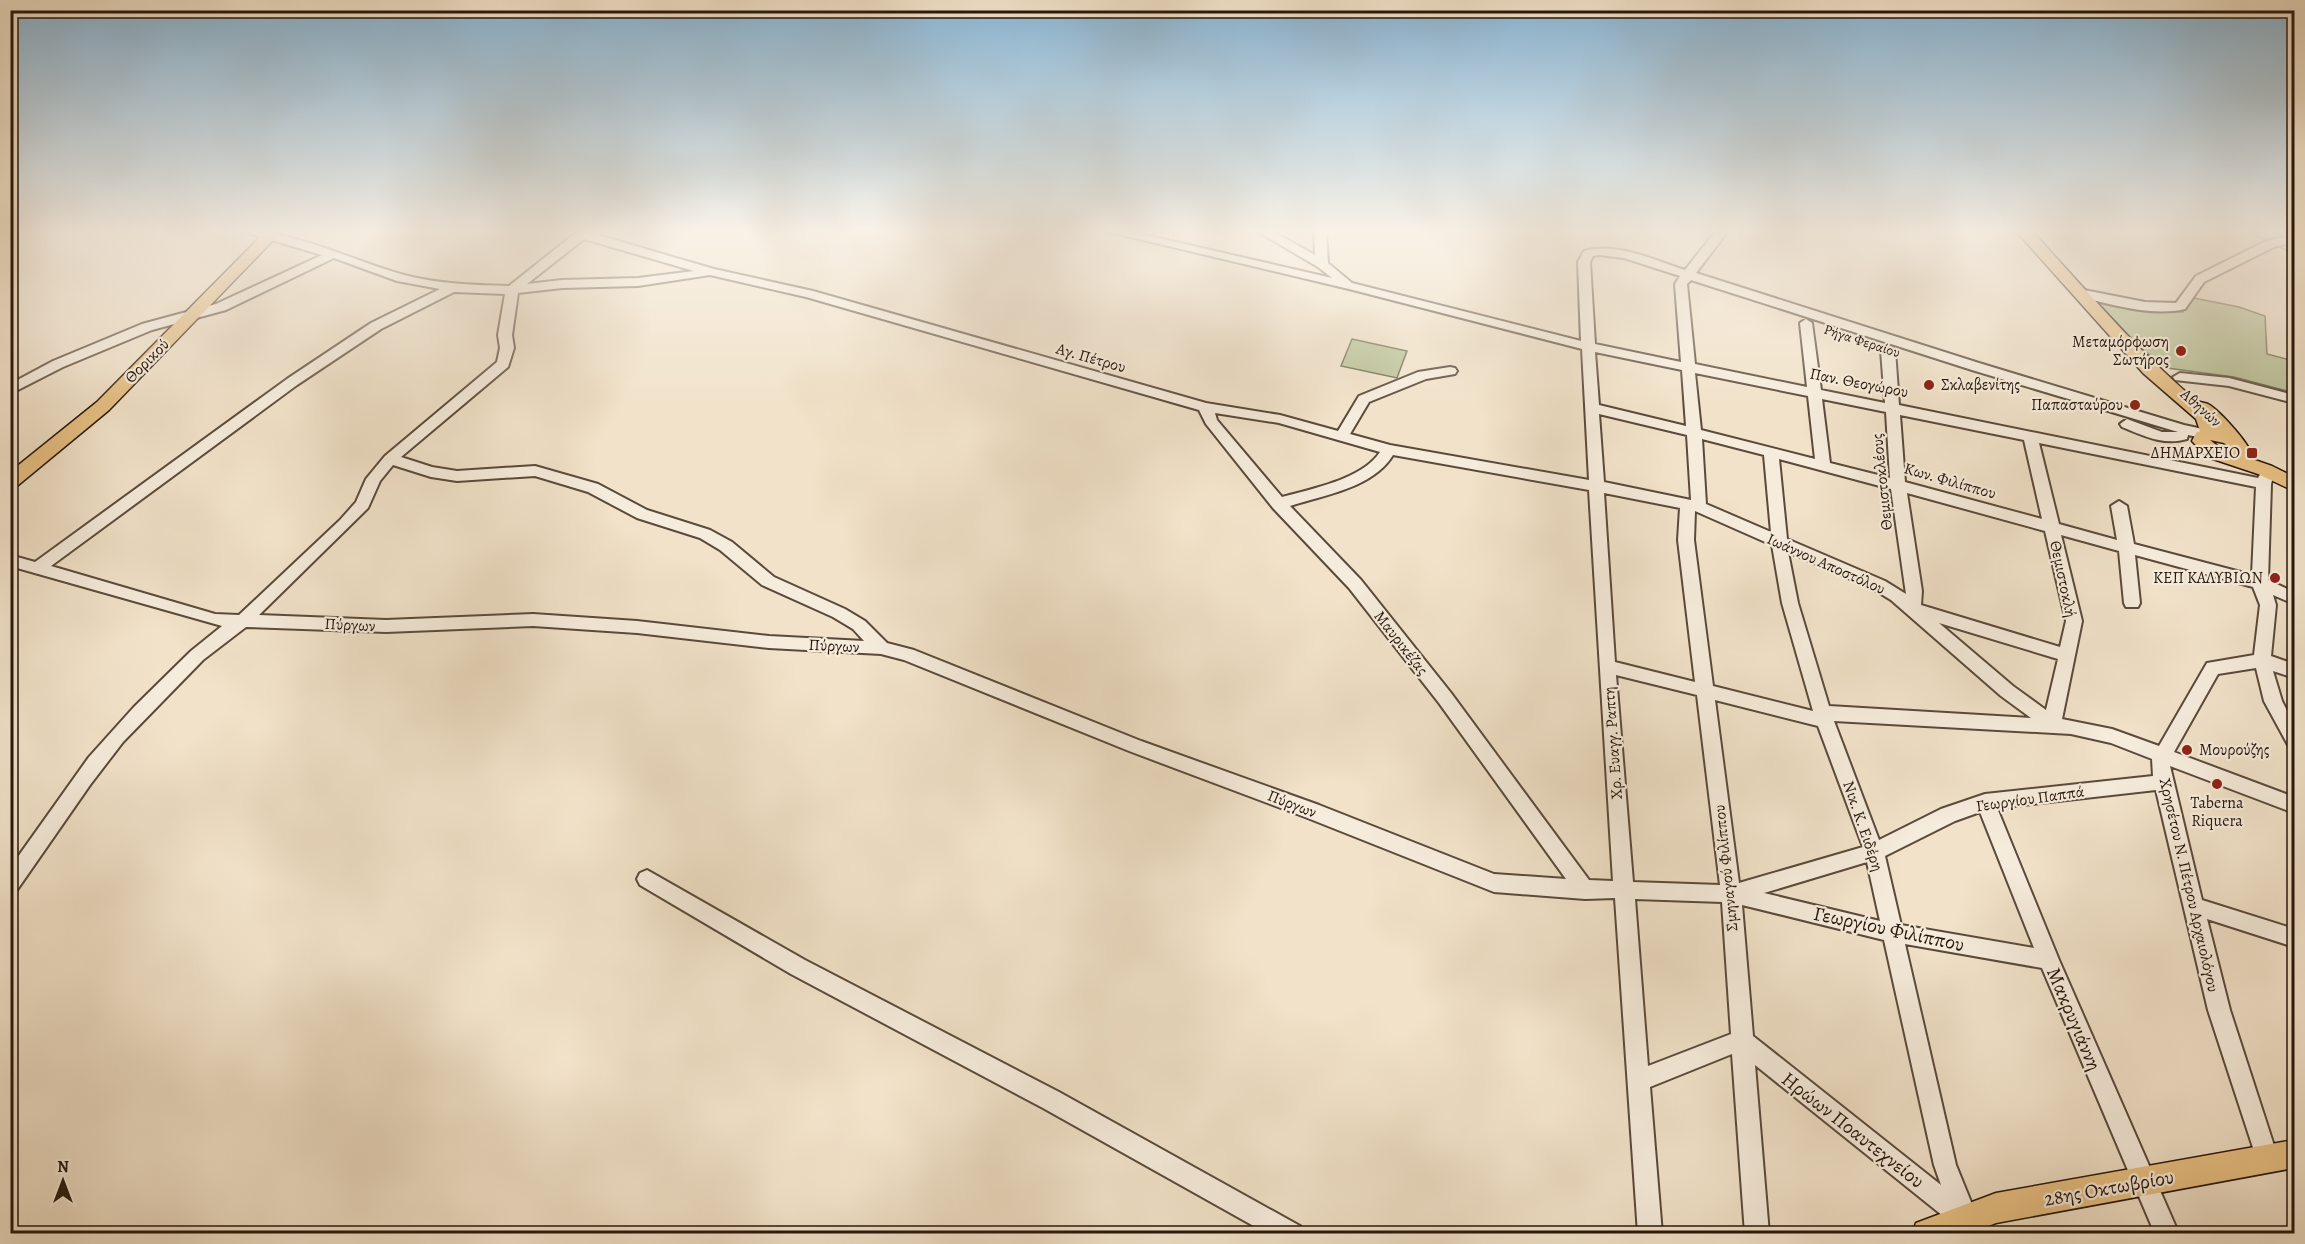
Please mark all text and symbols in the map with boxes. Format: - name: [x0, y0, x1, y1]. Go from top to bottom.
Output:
- street label: Ρήγα Φεραίου: [1821, 320, 1903, 362]
- place label: Μεταμόρφωση Σωτήρος: [2072, 331, 2169, 371]
- street label: Θορικού: [120, 334, 174, 388]
- street label: Αγ. Πέτρου: [1053, 337, 1128, 378]
- marker: Μεταμόρφωση Σωτήρος: [2174, 344, 2188, 358]
- street label: Παν. Θεογώρου: [1808, 363, 1910, 403]
- place label: Σκλαβενίτης: [1941, 374, 2020, 396]
- marker: Σκλαβενίτης: [1922, 378, 1936, 392]
- street label: Αθηνών: [2175, 383, 2227, 433]
- place label: Παπασταύρου: [2031, 394, 2123, 416]
- marker: Παπασταύρου: [2128, 398, 2142, 412]
- street label: Θεμιστοκλέους: [1866, 432, 1898, 532]
- place label: ΔΗΜΑΡΧΕΙΟ: [2151, 442, 2240, 464]
- marker: ΔΗΜΑΡΧΕΙΟ: [2245, 446, 2259, 460]
- street label: Κων. Φιλίππου: [1901, 457, 1999, 505]
- street label: Ιωάννου Αποστόλου: [1763, 528, 1889, 600]
- street label: Θεμιστοκλή: [2044, 539, 2082, 619]
- place label: ΚΕΠ ΚΑΛΥΒΙΩΝ: [2153, 567, 2263, 589]
- marker: ΚΕΠ ΚΑΛΥΒΙΩΝ: [2268, 571, 2282, 585]
- street label: Μαυρικέζας: [1369, 606, 1433, 680]
- street label: Πύργων: [324, 613, 376, 637]
- street label: Πύργων: [808, 634, 860, 658]
- street label: Χρ. Ευαγγ. Ραπτη: [1598, 686, 1628, 800]
- place label: Μουρούζης: [2199, 739, 2270, 761]
- marker: Μουρούζης: [2180, 743, 2194, 757]
- street label: Χρησέτου Ν. Πέτρου Αρχαιολόγου: [2154, 776, 2224, 994]
- marker: Taberna Riquera: [2210, 777, 2224, 791]
- street label: Νικ. Κ. Ειδέρη: [1837, 778, 1889, 874]
- street label: Γεωργίου Παππά: [1974, 780, 2086, 817]
- street label: Πύργων: [1264, 785, 1320, 824]
- place label: Taberna Riquera: [2190, 792, 2244, 832]
- street label: Σμηναγού Φιλίππου: [1708, 804, 1744, 932]
- street label: Γεωργίου Φιλίππου: [1811, 900, 1967, 958]
- street label: Μακρυγιάννη: [2040, 963, 2108, 1075]
- street label: Ηρώων Ποαυτεχνείου: [1776, 1066, 1930, 1194]
- north arrow: [33, 1151, 93, 1211]
- text: N: [57, 1156, 69, 1178]
- street label: 28ης Οκτωβρίου: [2042, 1163, 2176, 1213]

